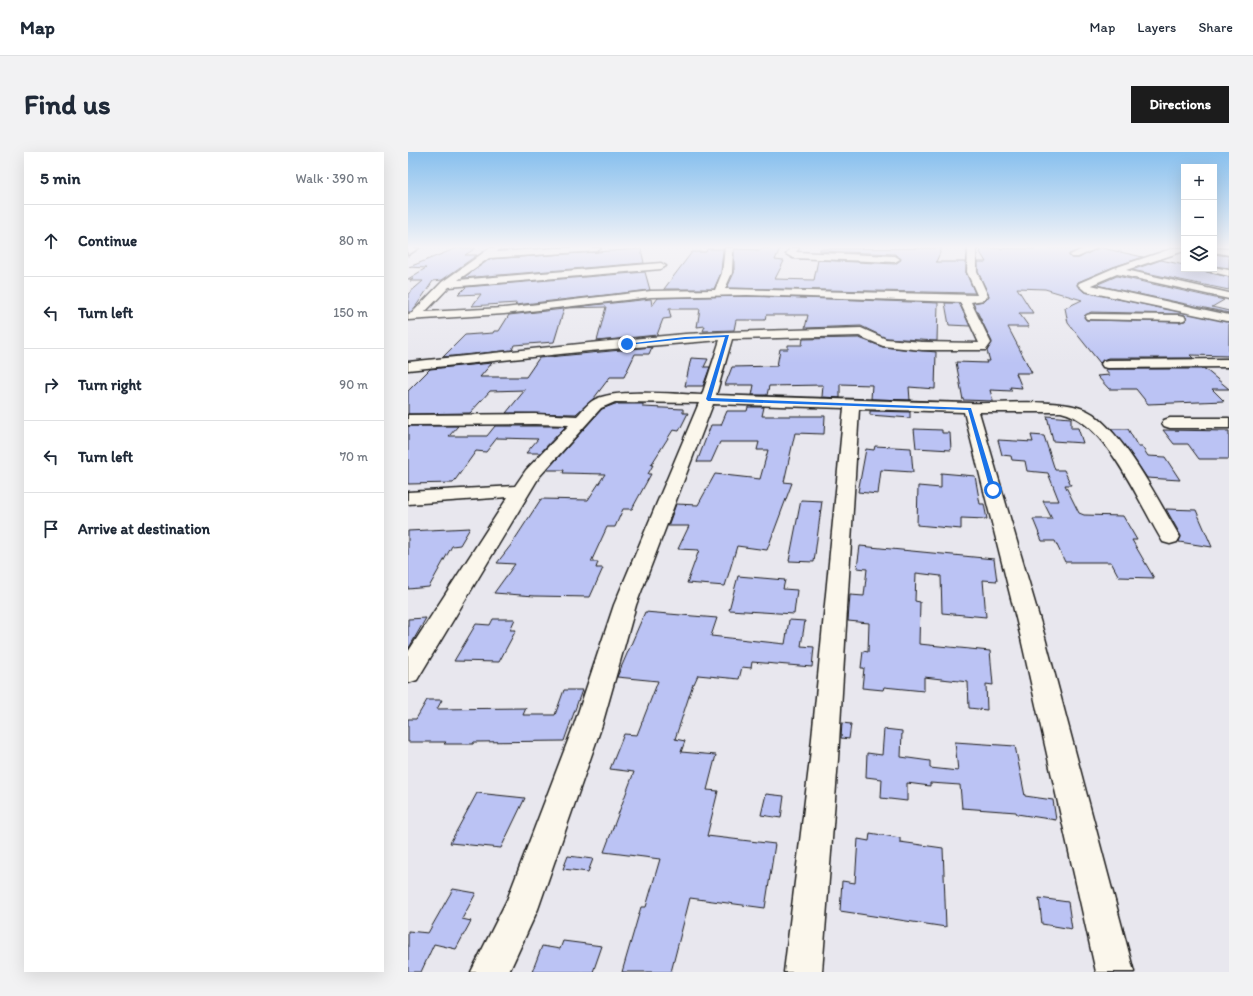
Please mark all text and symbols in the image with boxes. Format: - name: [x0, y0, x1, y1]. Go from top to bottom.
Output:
- text: Map: [20, 16, 55, 39]
- text: Map: [1090, 19, 1115, 36]
- text: Layers: [1137, 19, 1176, 36]
- text: Share: [1198, 19, 1233, 36]
- button: Directions: [1131, 86, 1229, 123]
- text: Find us: [24, 87, 111, 121]
- map controls: [1181, 164, 1217, 272]
- button: +: [1181, 164, 1217, 200]
- text: 5 min: [40, 168, 80, 188]
- text: Walk · 390 m: [296, 171, 368, 186]
- button: −: [1181, 200, 1217, 236]
- icon: ahead: [40, 230, 62, 252]
- text: Continue: [78, 232, 137, 250]
- text: 80 m: [339, 233, 368, 248]
- button: layers: [1181, 236, 1217, 272]
- icon: left: [40, 302, 62, 324]
- text: Turn left: [78, 304, 133, 322]
- text: 150 m: [333, 305, 368, 320]
- route end: [618, 335, 636, 353]
- icon: right: [40, 374, 62, 396]
- text: Turn right: [78, 376, 142, 394]
- text: 90 m: [339, 377, 368, 392]
- icon: left: [40, 446, 62, 468]
- text: Turn left: [78, 448, 133, 466]
- text: 70 m: [340, 449, 368, 464]
- route start: [984, 481, 1002, 499]
- icon: arrive: [40, 518, 62, 540]
- text: Arrive at destination: [78, 520, 210, 538]

